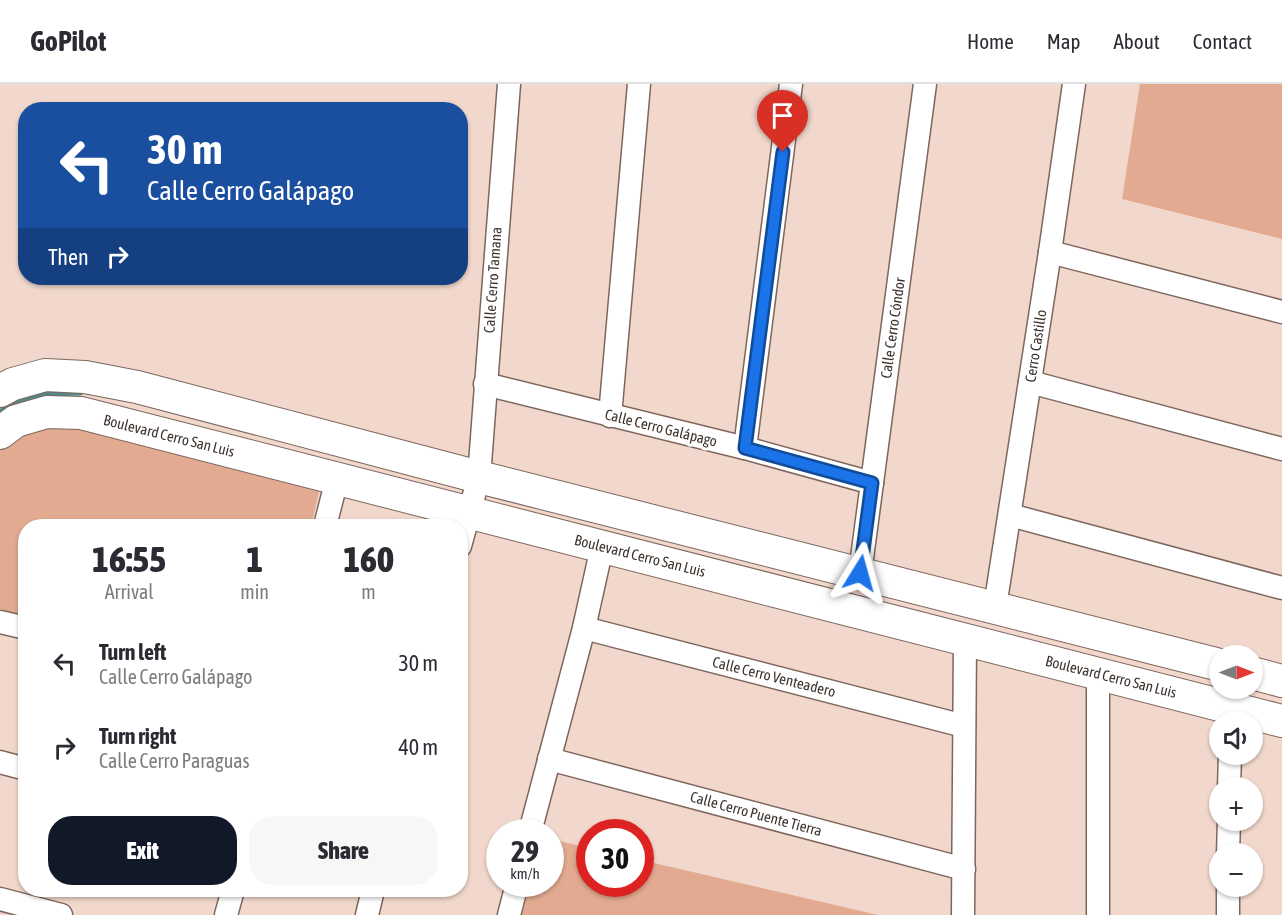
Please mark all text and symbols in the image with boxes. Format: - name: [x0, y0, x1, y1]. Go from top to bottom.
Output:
- text: GoPilot: [30, 25, 106, 57]
- text: Home: [967, 29, 1014, 53]
- text: Map: [1047, 29, 1081, 53]
- text: About: [1114, 29, 1160, 53]
- text: Contact: [1193, 29, 1252, 53]
- pin: [757, 90, 808, 152]
- icon: arrive: [766, 99, 799, 132]
- text: 30 m: [147, 125, 222, 173]
- icon: left: [48, 126, 126, 204]
- text: Calle Cerro Galápago: [147, 175, 354, 206]
- street label: Calle Cerro Tamana: [480, 226, 505, 334]
- icon: right: [101, 240, 134, 273]
- text: Then: [48, 244, 89, 270]
- street label: Calle Cerro Cóndor: [877, 276, 908, 379]
- street label: Cerro Castillo: [1021, 308, 1050, 383]
- street label: Calle Cerro Galápago: [603, 405, 719, 450]
- street label: Boulevard Cerro San Luis: [102, 411, 236, 460]
- street label: Boulevard Cerro San Luis: [573, 531, 707, 580]
- text: 16:55: [92, 538, 166, 580]
- text: 1: [246, 538, 263, 580]
- text: 160: [343, 538, 394, 580]
- position arrow: [828, 541, 892, 605]
- text: Arrival: [105, 580, 154, 603]
- text: min: [240, 580, 269, 603]
- text: m: [361, 580, 376, 603]
- text: Turn left: [99, 639, 166, 665]
- north arrow: [1209, 645, 1263, 699]
- map controls: [1209, 645, 1263, 897]
- icon: left: [48, 647, 81, 680]
- text: 30 m: [398, 650, 438, 676]
- street label: Boulevard Cerro San Luis: [1044, 652, 1178, 701]
- street label: Calle Cerro Venteadero: [711, 653, 837, 700]
- text: Calle Cerro Galápago: [99, 665, 252, 688]
- button: sound: [1209, 711, 1263, 765]
- text: Turn right: [99, 723, 176, 749]
- icon: right: [48, 731, 81, 764]
- text: 40 m: [398, 734, 438, 760]
- text: Calle Cerro Paraguas: [99, 749, 250, 772]
- button: +: [1209, 777, 1263, 831]
- street label: Calle Cerro Puente Tierra: [688, 788, 824, 839]
- button: Exit: [48, 816, 237, 885]
- button: Share: [249, 816, 438, 885]
- speed limit sign: 30: [576, 819, 654, 897]
- text: 29: [511, 834, 539, 868]
- button: −: [1209, 843, 1263, 897]
- text: km/h: [510, 865, 540, 882]

